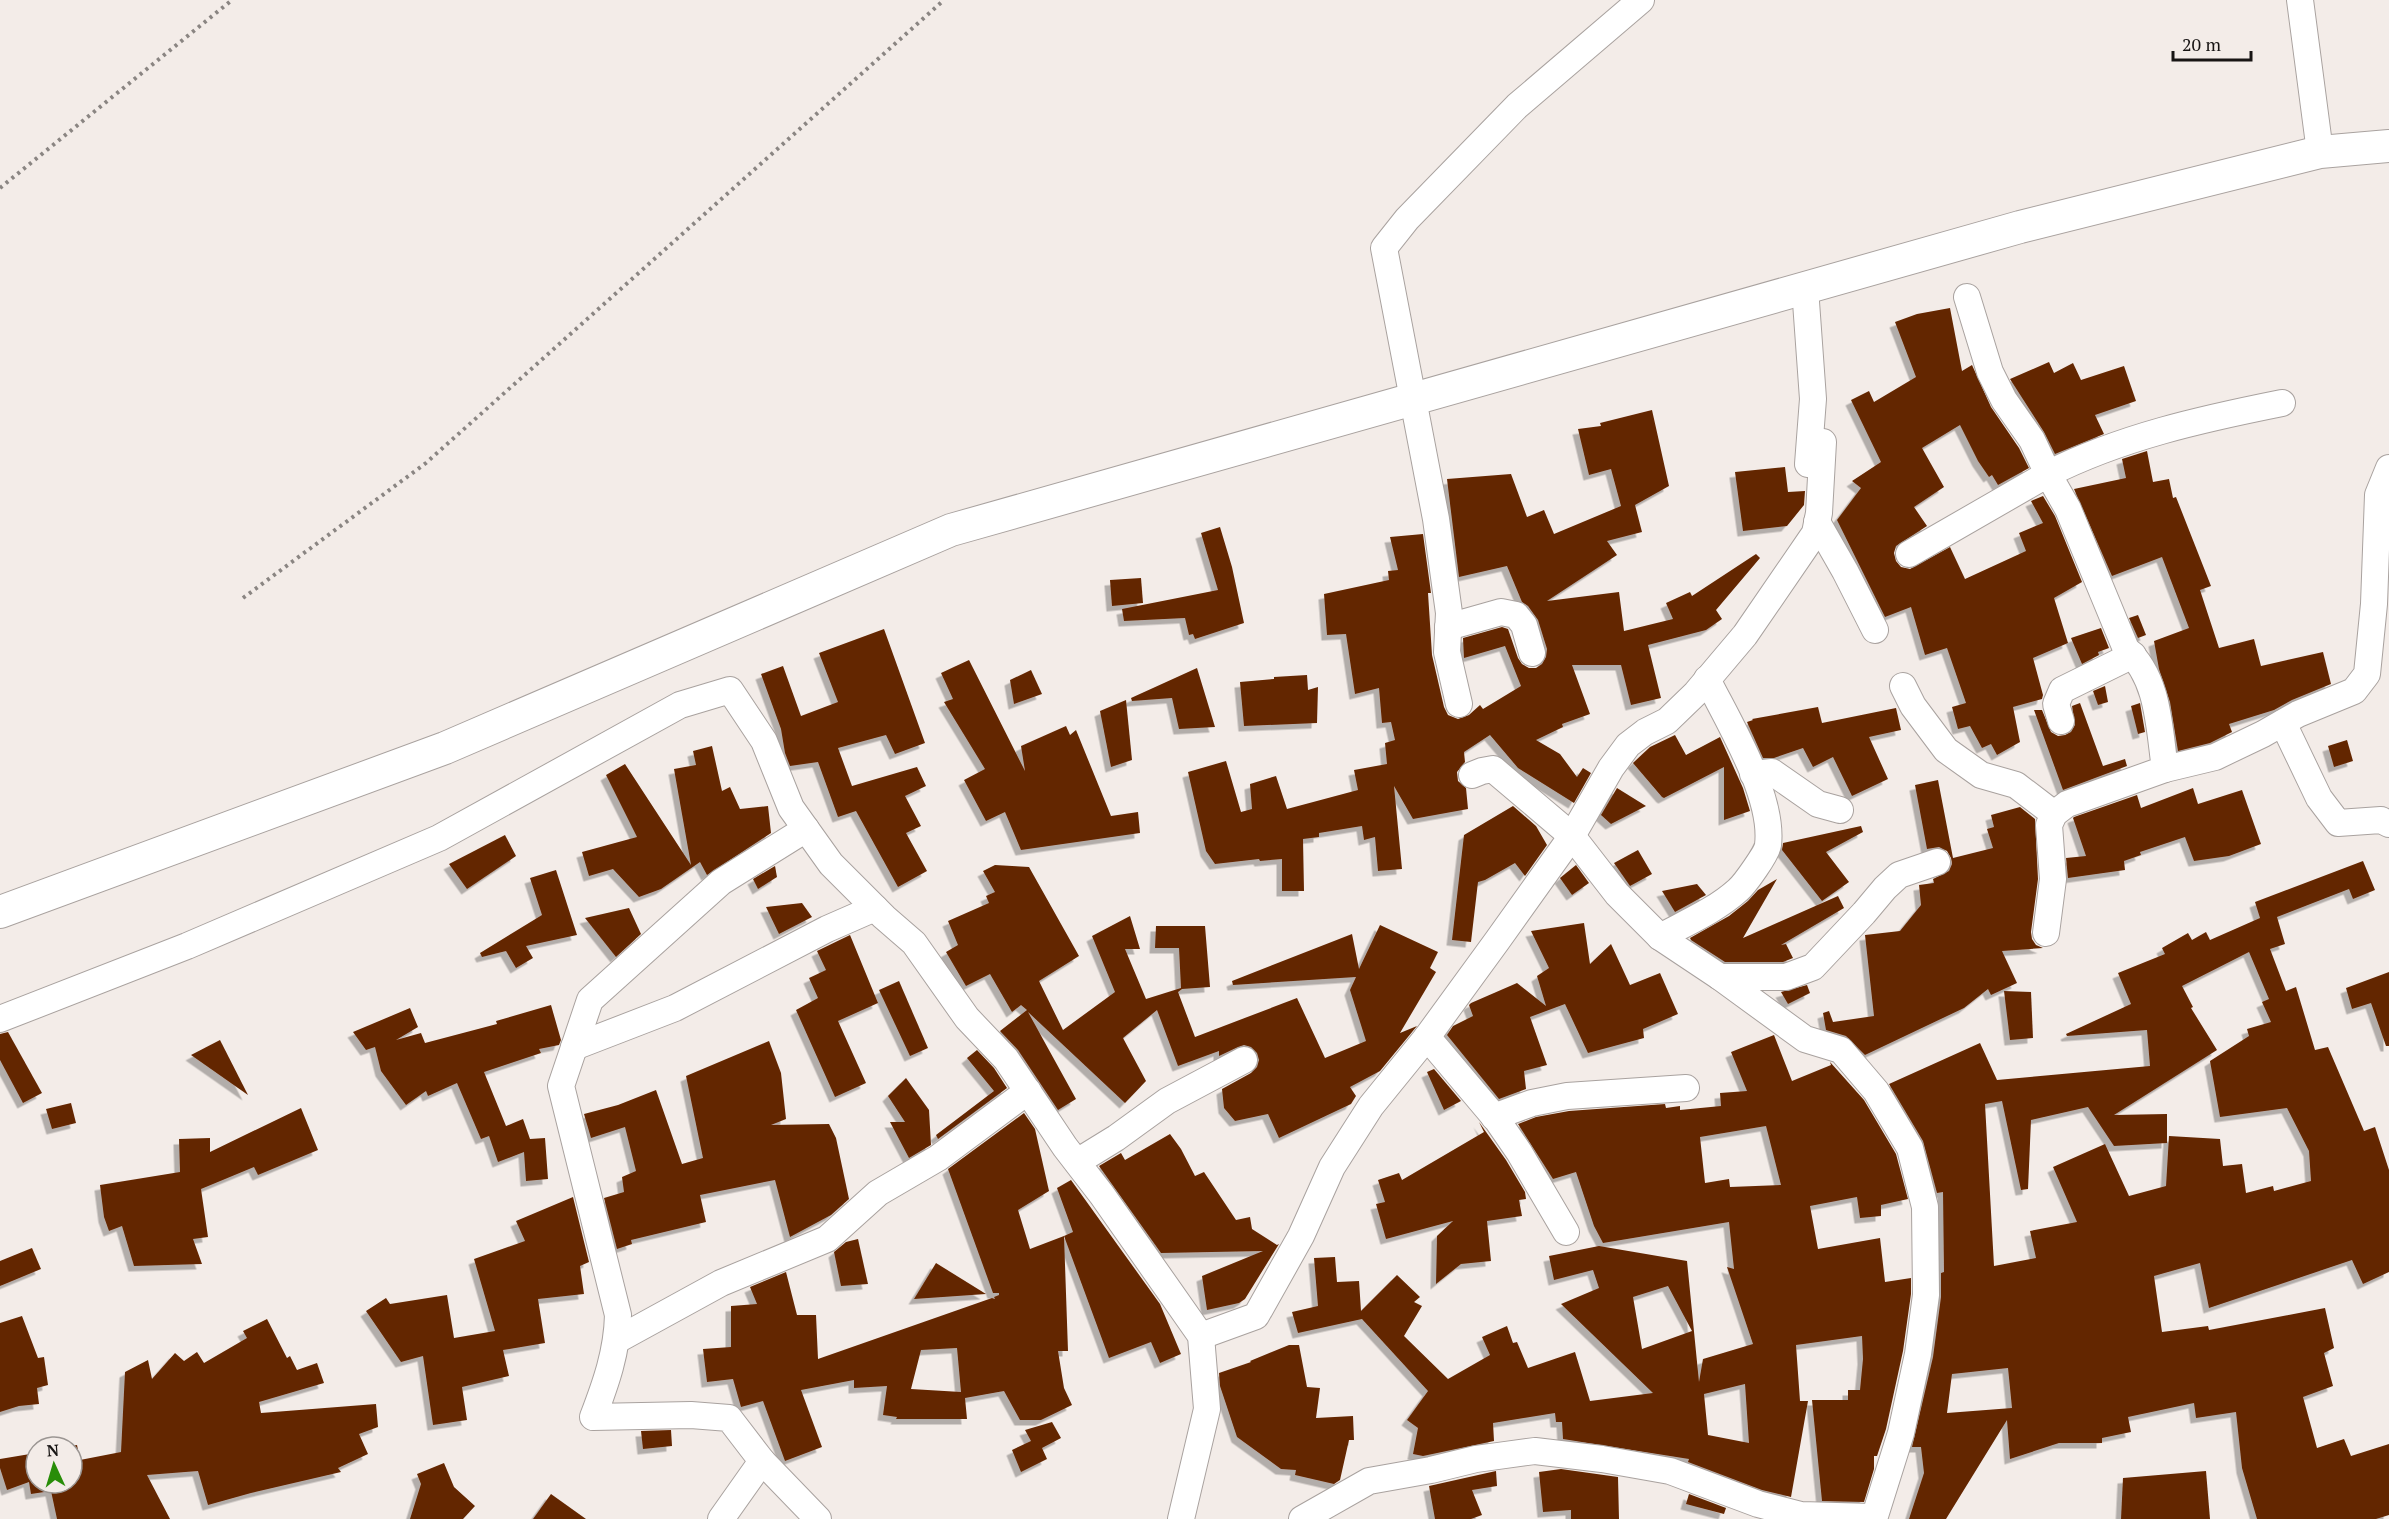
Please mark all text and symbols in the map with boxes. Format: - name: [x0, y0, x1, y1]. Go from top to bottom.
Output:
- scale bar: [2173, 24, 2251, 62]
- text: 20 m: [2182, 32, 2222, 56]
- north arrow: [24, 1435, 84, 1495]
- text: N: [46, 1439, 60, 1461]

